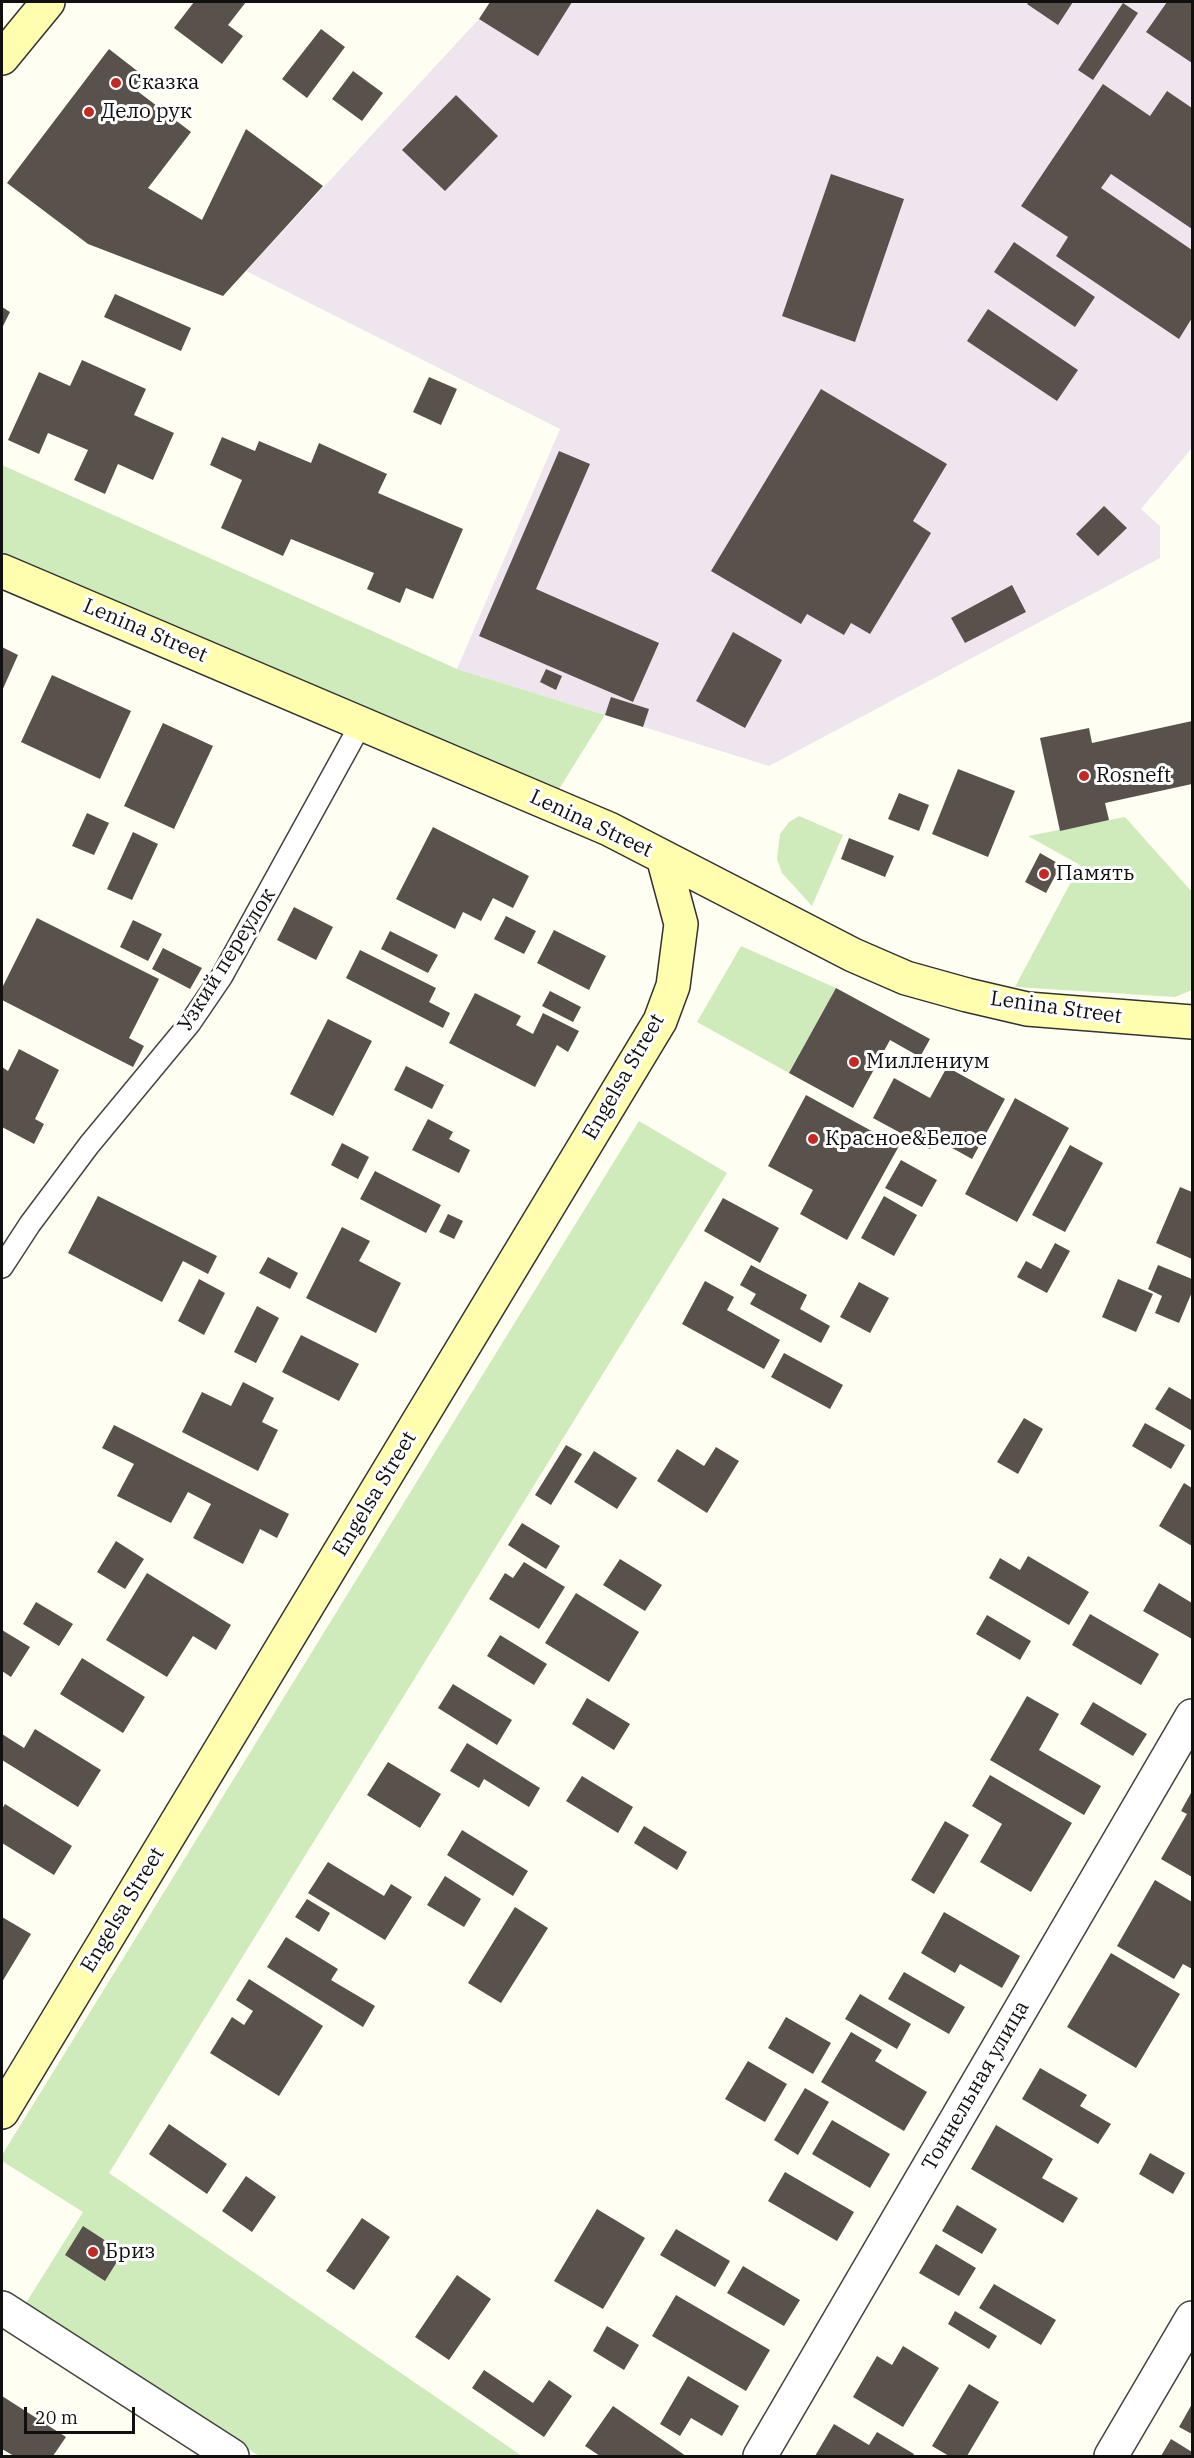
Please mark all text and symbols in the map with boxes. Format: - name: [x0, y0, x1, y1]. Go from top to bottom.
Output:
- place label: Сказка: [128, 70, 199, 96]
- marker: Сказка: [109, 76, 123, 90]
- place label: Дело рук: [101, 99, 192, 125]
- marker: Дело рук: [82, 105, 96, 119]
- street label: Lenina Street: [79, 594, 211, 668]
- place label: Rosneft: [1096, 763, 1171, 789]
- marker: Rosneft: [1077, 769, 1091, 783]
- street label: Lenina Street: [526, 785, 656, 863]
- place label: Память: [1056, 861, 1134, 887]
- marker: Память: [1037, 867, 1051, 881]
- street label: Узкий переулок: [173, 884, 281, 1036]
- street label: Lenina Street: [989, 986, 1123, 1030]
- street label: Engelsa Street: [578, 1010, 670, 1144]
- place label: Миллениум: [866, 1049, 990, 1075]
- marker: Миллениум: [847, 1055, 861, 1069]
- place label: Красное&Белое: [825, 1126, 987, 1152]
- marker: Красное&Белое: [806, 1132, 820, 1146]
- street label: Engelsa Street: [328, 1427, 422, 1561]
- street label: Engelsa Street: [76, 1843, 170, 1977]
- street label: Тоннельная улица: [917, 1996, 1035, 2176]
- place label: Бриз: [105, 2239, 155, 2265]
- marker: Бриз: [86, 2245, 100, 2259]
- scale bar: [27, 2395, 138, 2433]
- text: 20 m: [35, 2406, 78, 2429]

